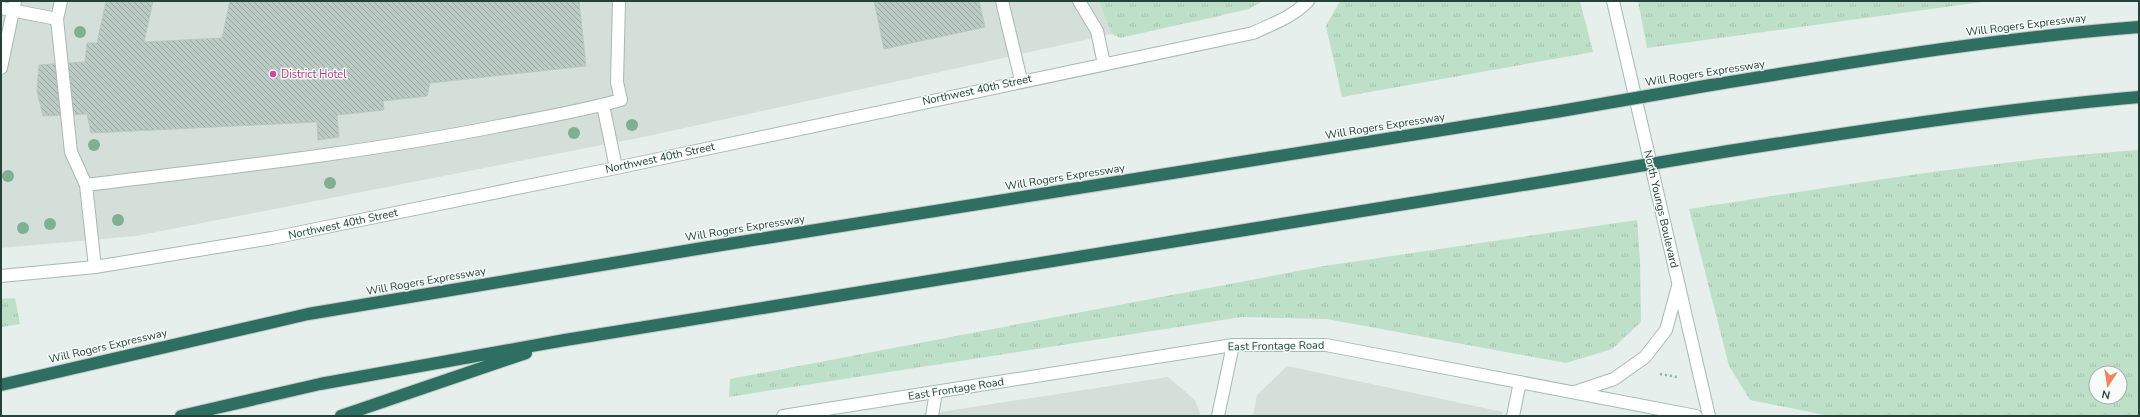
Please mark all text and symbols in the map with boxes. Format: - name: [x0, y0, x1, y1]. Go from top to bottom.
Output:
- street label: Will Rogers Expressway: [1965, 10, 2087, 40]
- street label: Will Rogers Expressway: [1644, 56, 1766, 90]
- place label: District Hotel: [281, 67, 347, 82]
- marker: District Hotel: [268, 69, 278, 79]
- street label: Northwest 40th Street: [921, 71, 1033, 109]
- street label: Will Rogers Expressway: [1324, 109, 1446, 143]
- street label: Northwest 40th Street: [604, 139, 716, 177]
- street label: North Youngs Boulevard: [1640, 149, 1682, 269]
- street label: Will Rogers Expressway: [1004, 160, 1126, 194]
- street label: Northwest 40th Street: [287, 205, 399, 243]
- street label: Will Rogers Expressway: [684, 211, 806, 245]
- street label: Will Rogers Expressway: [365, 263, 487, 299]
- street label: Will Rogers Expressway: [47, 325, 169, 367]
- street label: East Frontage Road: [1228, 338, 1324, 354]
- north arrow: [2088, 365, 2128, 405]
- street label: East Frontage Road: [907, 374, 1005, 404]
- text: N: [2100, 386, 2112, 402]

